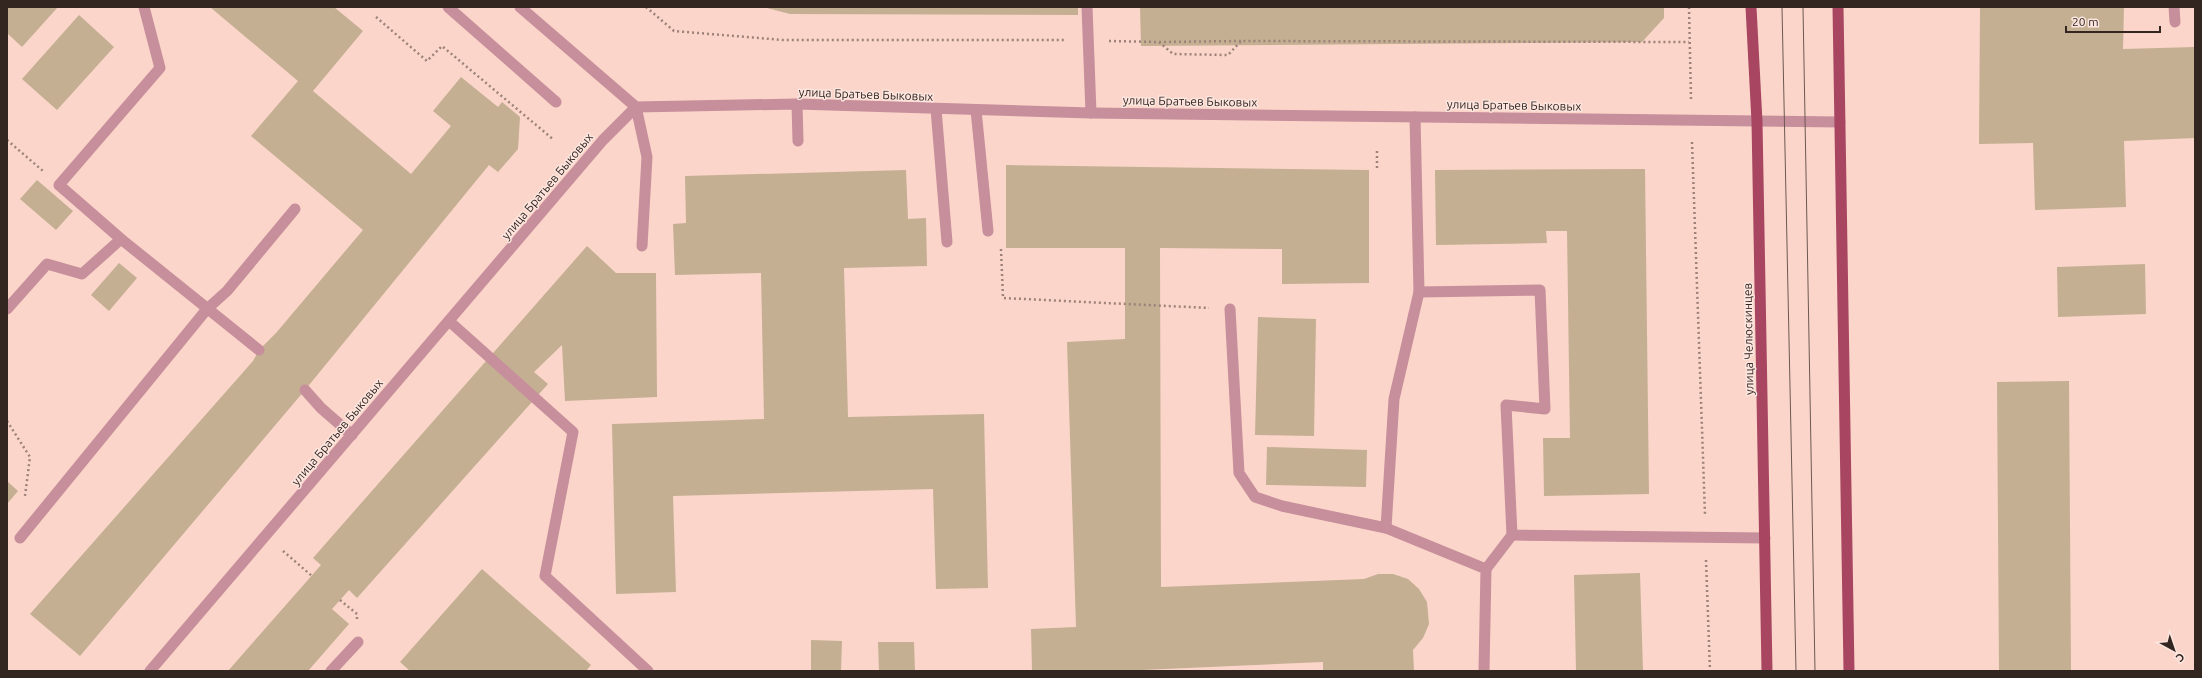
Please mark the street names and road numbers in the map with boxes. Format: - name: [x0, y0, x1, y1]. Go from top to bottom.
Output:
- street label: улица Братьев Быковых: [799, 85, 933, 103]
- street label: улица Братьев Быковых: [1123, 93, 1257, 109]
- street label: улица Братьев Быковых: [1447, 97, 1581, 113]
- street label: улица Братьев Быковых: [499, 130, 595, 242]
- street label: улица Челюскинцев: [1741, 283, 1755, 395]
- street label: улица Братьев Быковых: [289, 376, 385, 488]

